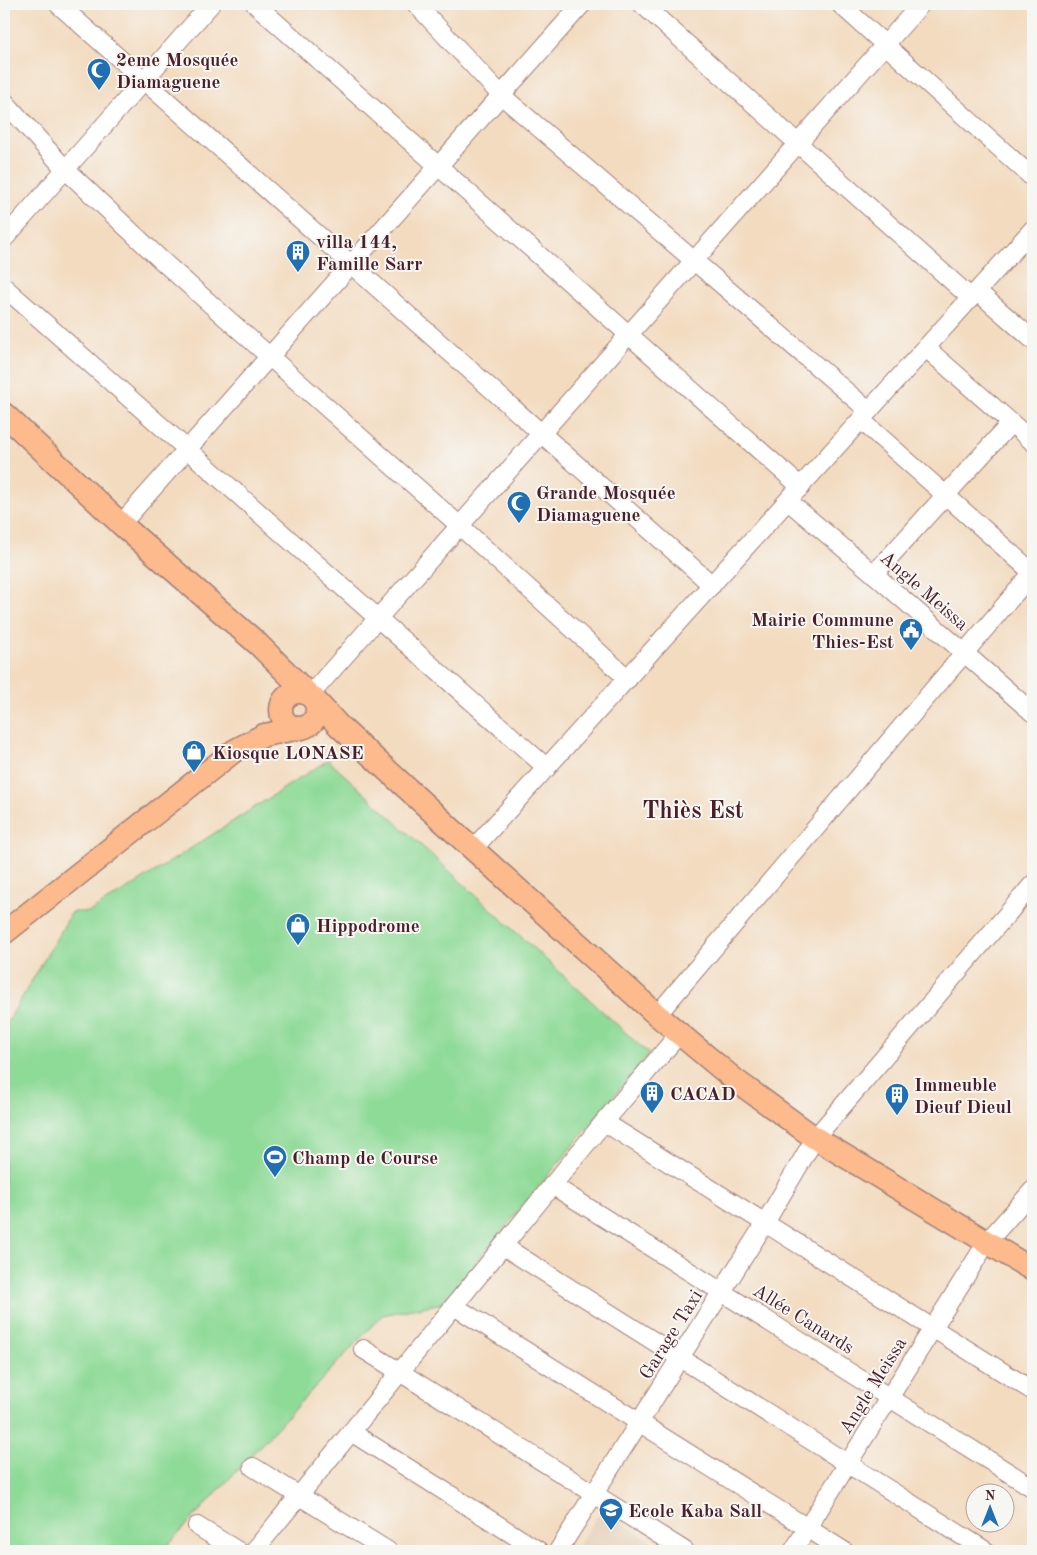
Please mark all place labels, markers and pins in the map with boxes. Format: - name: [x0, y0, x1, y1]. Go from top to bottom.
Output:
- place label: 2eme Mosquée Diamaguene: [116, 52, 239, 93]
- mosque icon: 2eme Mosquée Diamaguene: [86, 57, 112, 91]
- place label: villa 144, Famille Sarr: [316, 234, 423, 275]
- building icon: villa 144, Famille Sarr: [285, 239, 311, 273]
- place label: Grande Mosquée Diamaguene: [536, 485, 676, 526]
- mosque icon: Grande Mosquée Diamaguene: [506, 490, 532, 524]
- place label: Mairie Commune Thies-Est: [751, 612, 894, 653]
- public building icon: Mairie Commune Thies-Est: [898, 617, 924, 651]
- shop icon: Kiosque LONASE: [181, 739, 207, 773]
- place label: Kiosque LONASE: [212, 745, 364, 764]
- shop icon: Hippodrome: [285, 912, 311, 946]
- place label: Hippodrome: [316, 918, 420, 937]
- place label: Immeuble Dieuf Dieul: [914, 1077, 1012, 1118]
- building icon: CACAD: [639, 1080, 665, 1114]
- building icon: Immeuble Dieuf Dieul: [884, 1082, 910, 1116]
- place label: CACAD: [670, 1086, 736, 1105]
- sports icon: Champ de Course: [262, 1144, 288, 1178]
- place label: Champ de Course: [292, 1150, 438, 1169]
- school or university icon: Ecole Kaba Sall: [598, 1497, 624, 1531]
- place label: Ecole Kaba Sall: [628, 1503, 762, 1522]

